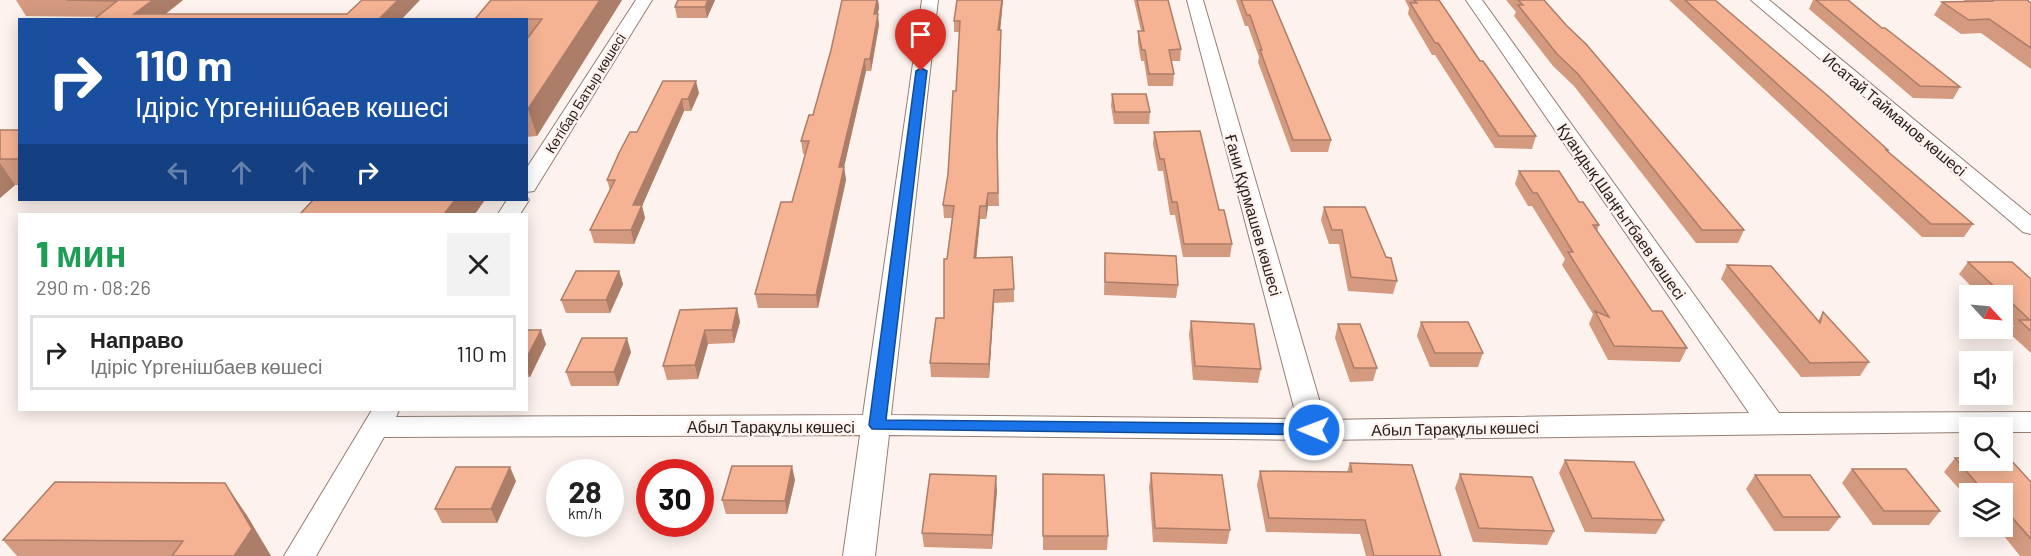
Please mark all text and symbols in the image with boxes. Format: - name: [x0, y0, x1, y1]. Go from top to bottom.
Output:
- pin: [895, 9, 946, 71]
- icon: arrive: [904, 18, 937, 51]
- street label: Көтібар Батыр көшесі: [541, 30, 629, 156]
- text: 110 m: [135, 39, 232, 89]
- icon: right: [36, 42, 114, 120]
- street label: Исатай Тайманов көшесі: [1819, 48, 1971, 180]
- text: Ідіріс Үргенішбаев көшесі: [135, 90, 449, 122]
- street label: Қуандық Шаңғытбаев көшесі: [1554, 119, 1690, 303]
- street label: Ғани Құрмашев көшесі: [1222, 131, 1286, 298]
- icon: left: [162, 156, 195, 189]
- icon: ahead: [225, 156, 258, 189]
- icon: ahead: [288, 156, 321, 189]
- icon: right: [351, 156, 384, 189]
- text: 1 мин: [36, 231, 127, 274]
- button: close: [447, 233, 510, 296]
- text: 290 m · 08:26: [36, 275, 151, 299]
- north arrow: [1959, 285, 2013, 339]
- map controls: [1959, 285, 2013, 537]
- text: Направо: [90, 326, 184, 352]
- icon: right: [39, 336, 72, 369]
- text: 110 m: [457, 340, 507, 366]
- button: sound: [1959, 351, 2013, 405]
- text: Ідіріс Үргенішбаев көшесі: [90, 354, 322, 378]
- position arrow: [1282, 398, 1346, 462]
- street label: Абыл Тарақұлы көшесі: [687, 417, 855, 436]
- street label: Абыл Тарақұлы көшесі: [1371, 417, 1539, 439]
- button: search: [1959, 417, 2013, 471]
- speed limit sign: 30: [636, 459, 714, 537]
- text: 28: [568, 473, 602, 509]
- button: layers: [1959, 483, 2013, 537]
- text: km/h: [568, 504, 602, 522]

